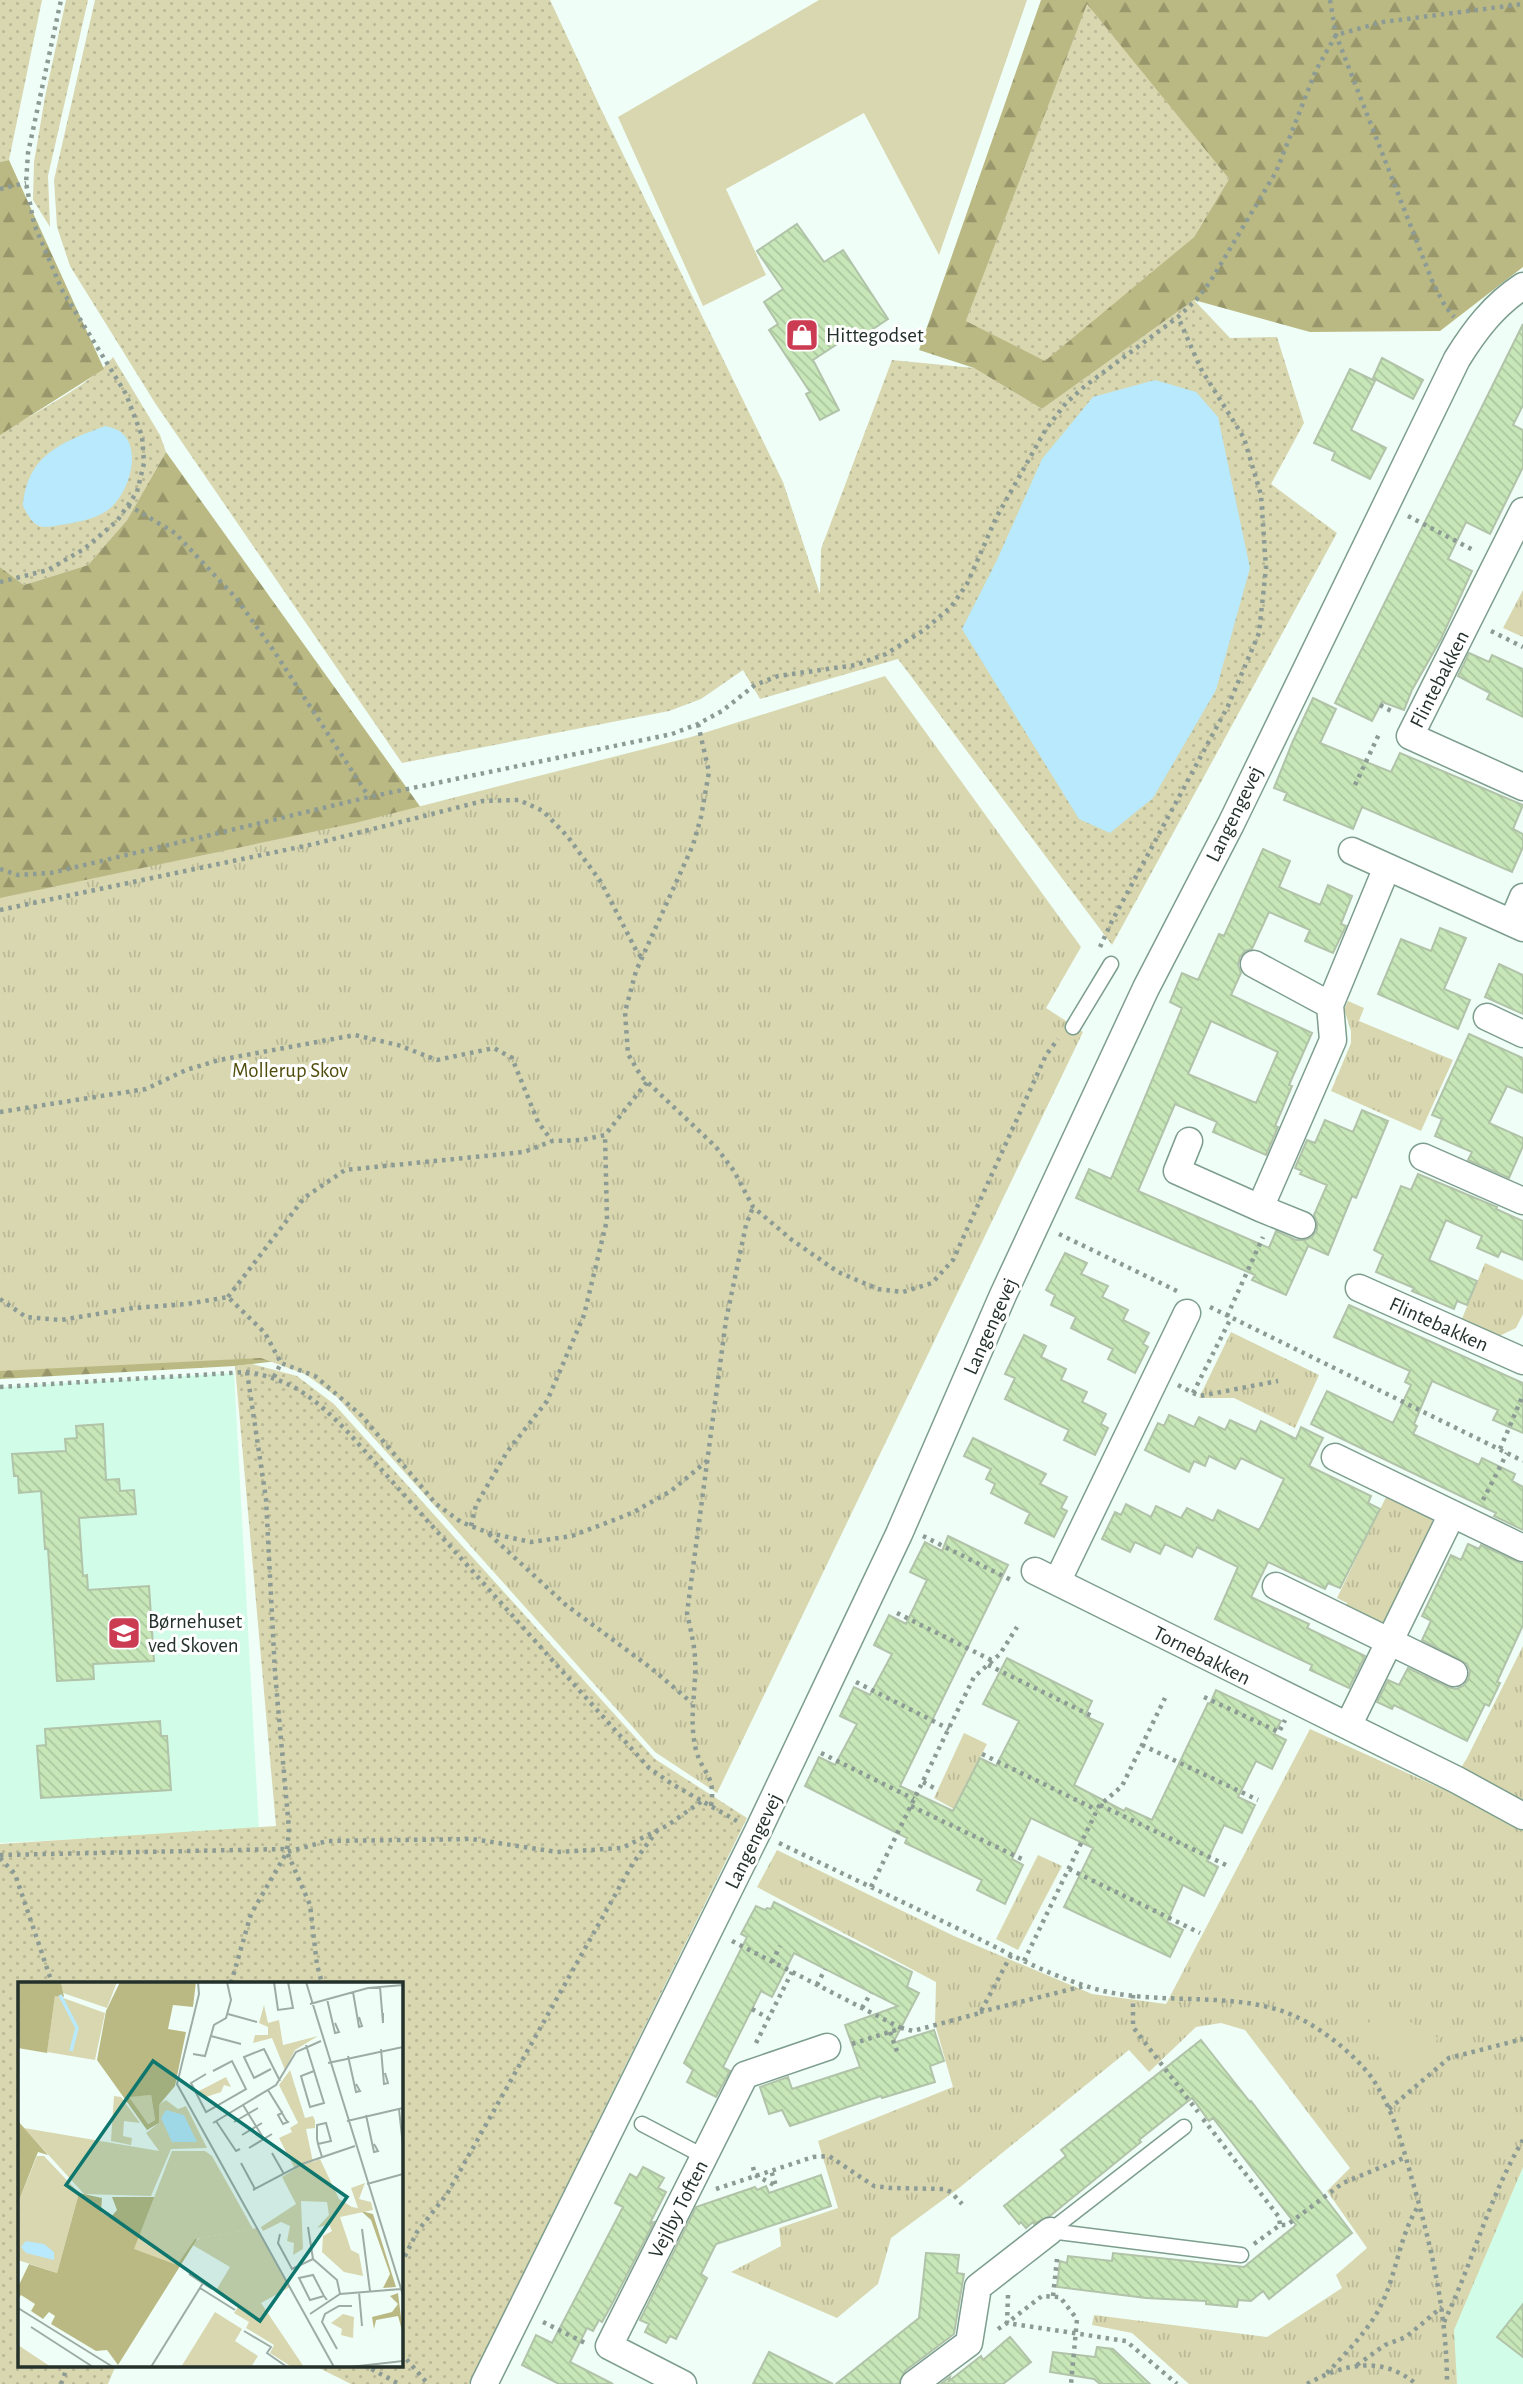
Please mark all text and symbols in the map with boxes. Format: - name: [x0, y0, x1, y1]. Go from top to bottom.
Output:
- shop icon: Hittegodset: [783, 316, 821, 354]
- place label: Hittegodset: [826, 325, 924, 346]
- street label: Flintebakken: [1406, 627, 1473, 731]
- street label: Langengevej: [1202, 763, 1267, 865]
- park label: Mollerup Skov: [232, 1060, 348, 1081]
- street label: Langengevej: [960, 1275, 1021, 1378]
- street label: Flintebakken: [1386, 1293, 1492, 1356]
- place label: Børnehuset ved Skoven: [148, 1611, 243, 1656]
- school or university icon: Børnehuset ved Skoven: [105, 1614, 143, 1652]
- street label: Tornebakken: [1150, 1622, 1254, 1689]
- street label: Langengevej: [721, 1790, 786, 1892]
- inset map: [18, 1982, 402, 2366]
- street label: Vejlby Toften: [645, 2157, 712, 2261]

